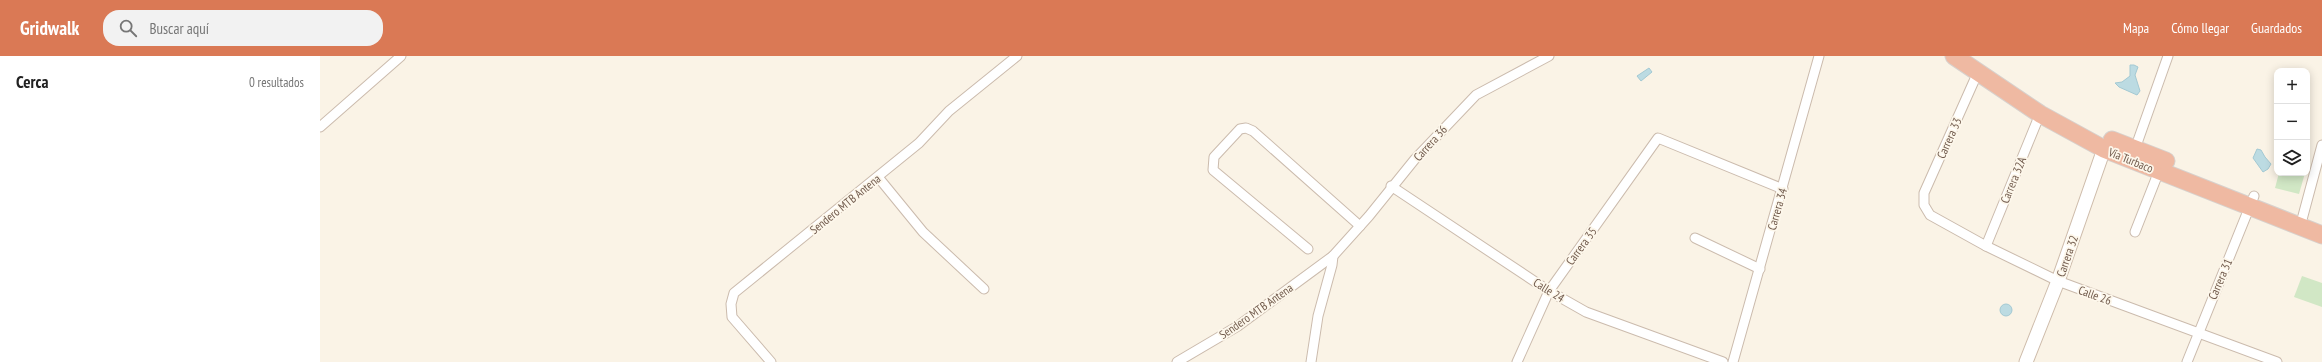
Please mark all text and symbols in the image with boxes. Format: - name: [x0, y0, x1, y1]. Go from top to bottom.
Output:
- search box: [103, 10, 383, 46]
- text: Gridwalk: [20, 16, 79, 40]
- icon: search: [117, 17, 139, 39]
- text: Buscar aquí: [149, 19, 209, 38]
- text: Mapa: [2123, 19, 2149, 37]
- text: Cómo llegar: [2171, 19, 2229, 37]
- text: Guardados: [2251, 19, 2302, 37]
- map controls: [2274, 68, 2310, 176]
- button: +: [2274, 68, 2310, 104]
- text: Cerca: [16, 71, 49, 93]
- text: 0 resultados: [249, 74, 304, 91]
- button: −: [2274, 104, 2310, 140]
- street label: Carrera 33: [1933, 115, 1965, 161]
- street label: Carrera 36: [1410, 122, 1450, 164]
- button: layers: [2274, 140, 2310, 176]
- street label: Vía Turbaco: [2106, 144, 2156, 176]
- street label: Carrera 32A: [1997, 154, 2029, 205]
- street label: Sendero MTB Antena: [807, 171, 884, 237]
- street label: Carrera 34: [1764, 186, 1790, 232]
- street label: Carrera 35: [1562, 224, 1600, 268]
- street label: Carrera 32: [2053, 233, 2081, 279]
- street label: Carrera 31: [2205, 256, 2235, 302]
- street label: Calle 24: [1531, 275, 1568, 306]
- street label: Sendero MTB Antena: [1216, 280, 1296, 342]
- street label: Calle 26: [2076, 282, 2114, 308]

